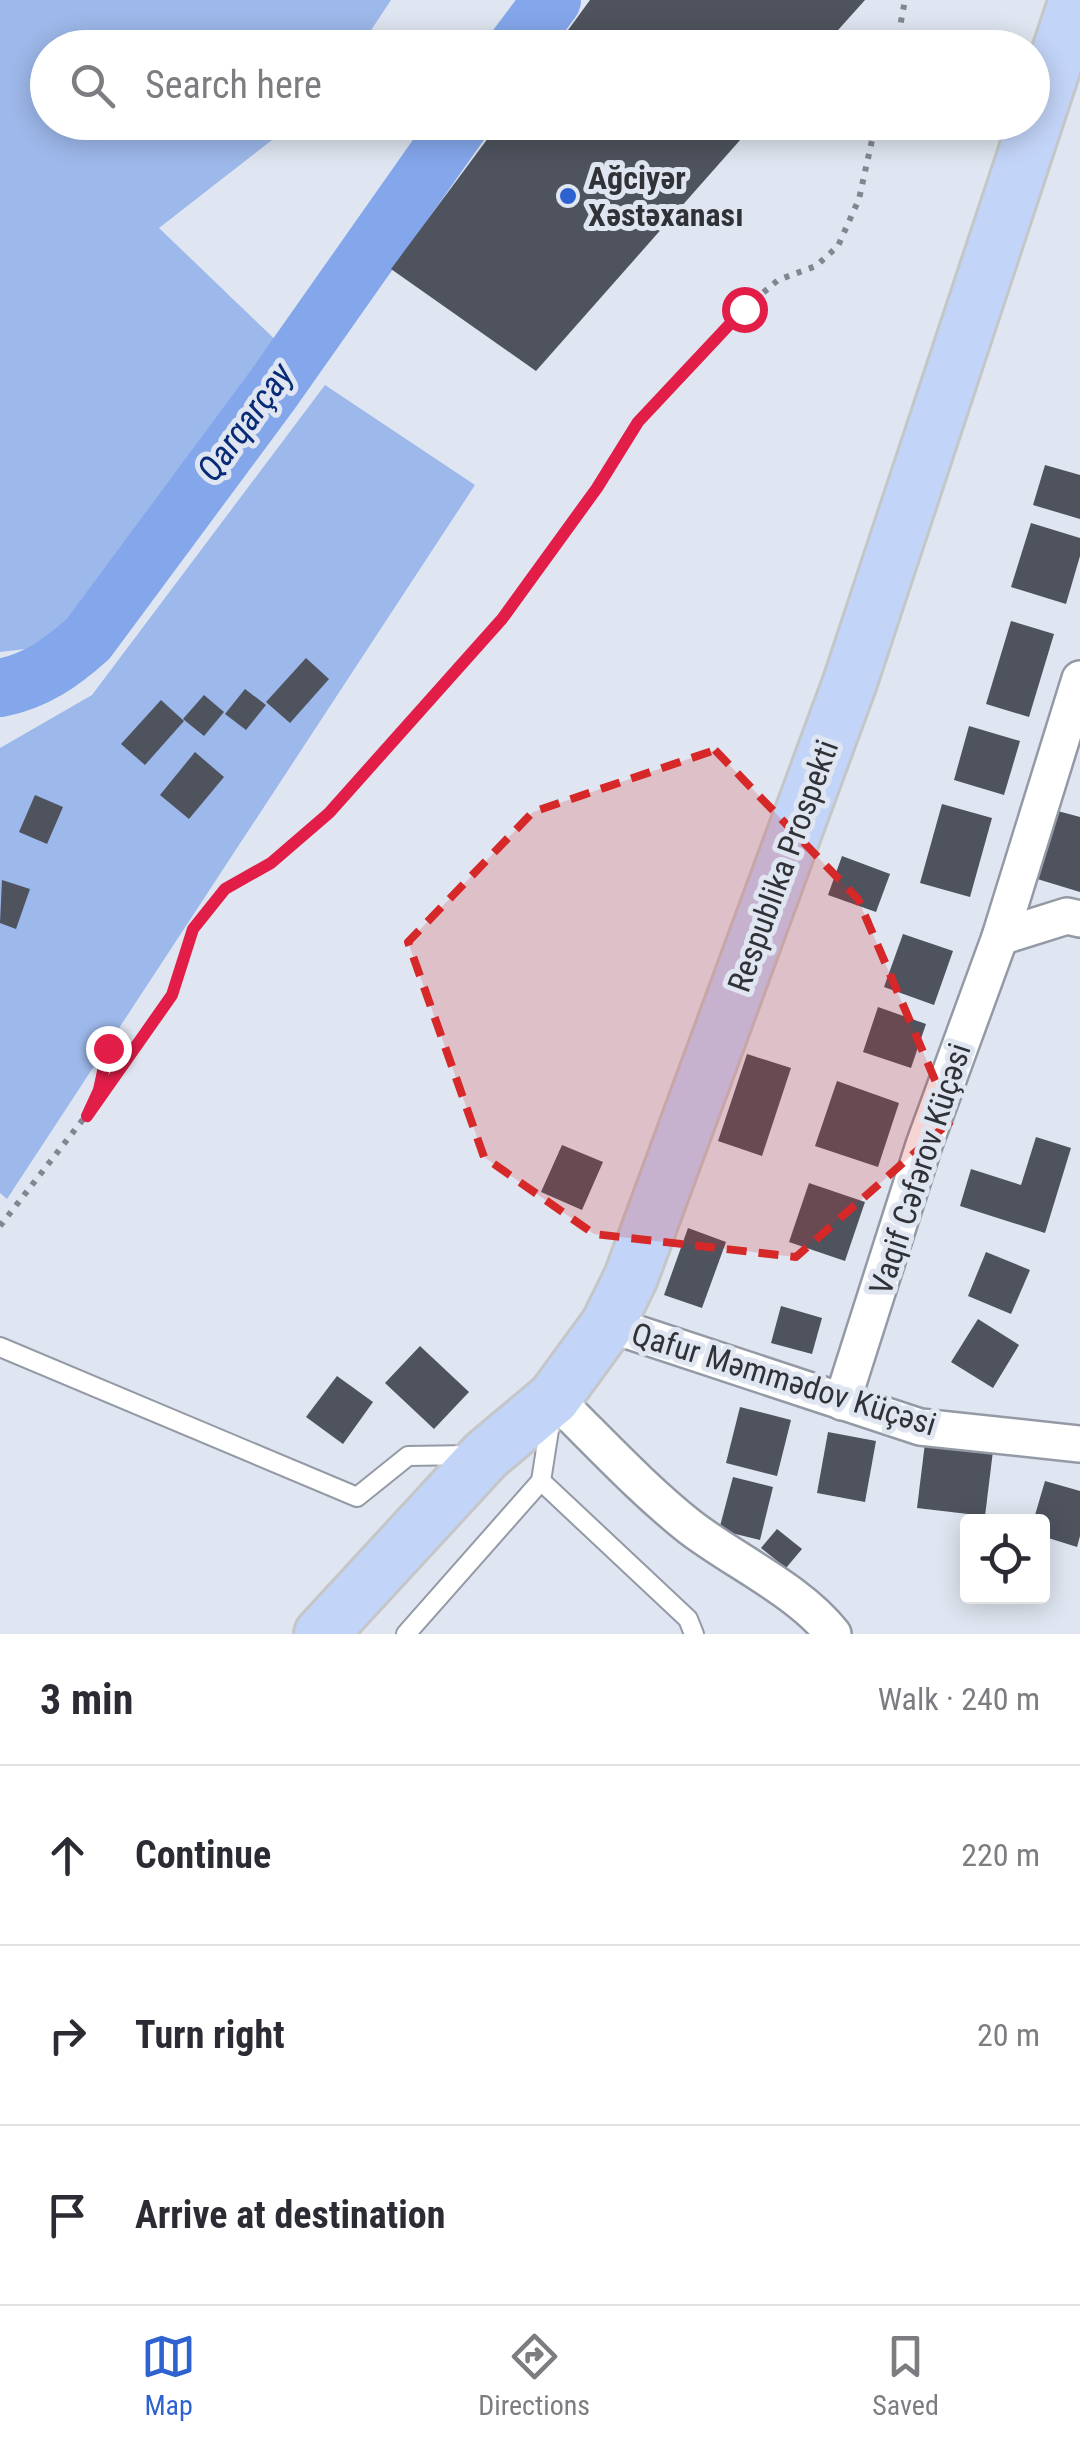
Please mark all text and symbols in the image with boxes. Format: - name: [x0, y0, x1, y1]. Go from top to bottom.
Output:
- search box: [30, 30, 1050, 140]
- icon: search: [65, 58, 120, 113]
- text: Search here: [145, 63, 322, 107]
- place label: Ağciyər Xəstəxanası: [588, 159, 744, 234]
- marker: Ağciyər Xəstəxanası: [557, 185, 579, 207]
- route start: [722, 287, 768, 333]
- water label: Qarqarçay: [189, 355, 302, 489]
- street label: Respublika Prospekti: [720, 735, 846, 997]
- route end: [86, 1026, 132, 1072]
- street label: Vaqif Cəfərov Küçəsi: [861, 1039, 979, 1299]
- street label: Qafur Məmmədov Küçəsi: [627, 1315, 941, 1443]
- map controls: [960, 1514, 1050, 1604]
- button: locate: [960, 1514, 1050, 1604]
- text: 3 min: [40, 1675, 133, 1724]
- text: Walk · 240 m: [878, 1680, 1040, 1718]
- icon: ahead: [40, 1828, 95, 1883]
- text: Continue: [135, 1833, 271, 1877]
- text: 220 m: [961, 1836, 1040, 1874]
- icon: right: [40, 2008, 95, 2063]
- text: Turn right: [135, 2013, 285, 2057]
- text: 20 m: [977, 2016, 1040, 2054]
- icon: arrive: [40, 2188, 95, 2243]
- text: Arrive at destination: [135, 2193, 445, 2237]
- tab: Map: [141, 2329, 196, 2422]
- tab: Directions: [478, 2329, 590, 2422]
- tab: Saved: [872, 2329, 939, 2422]

